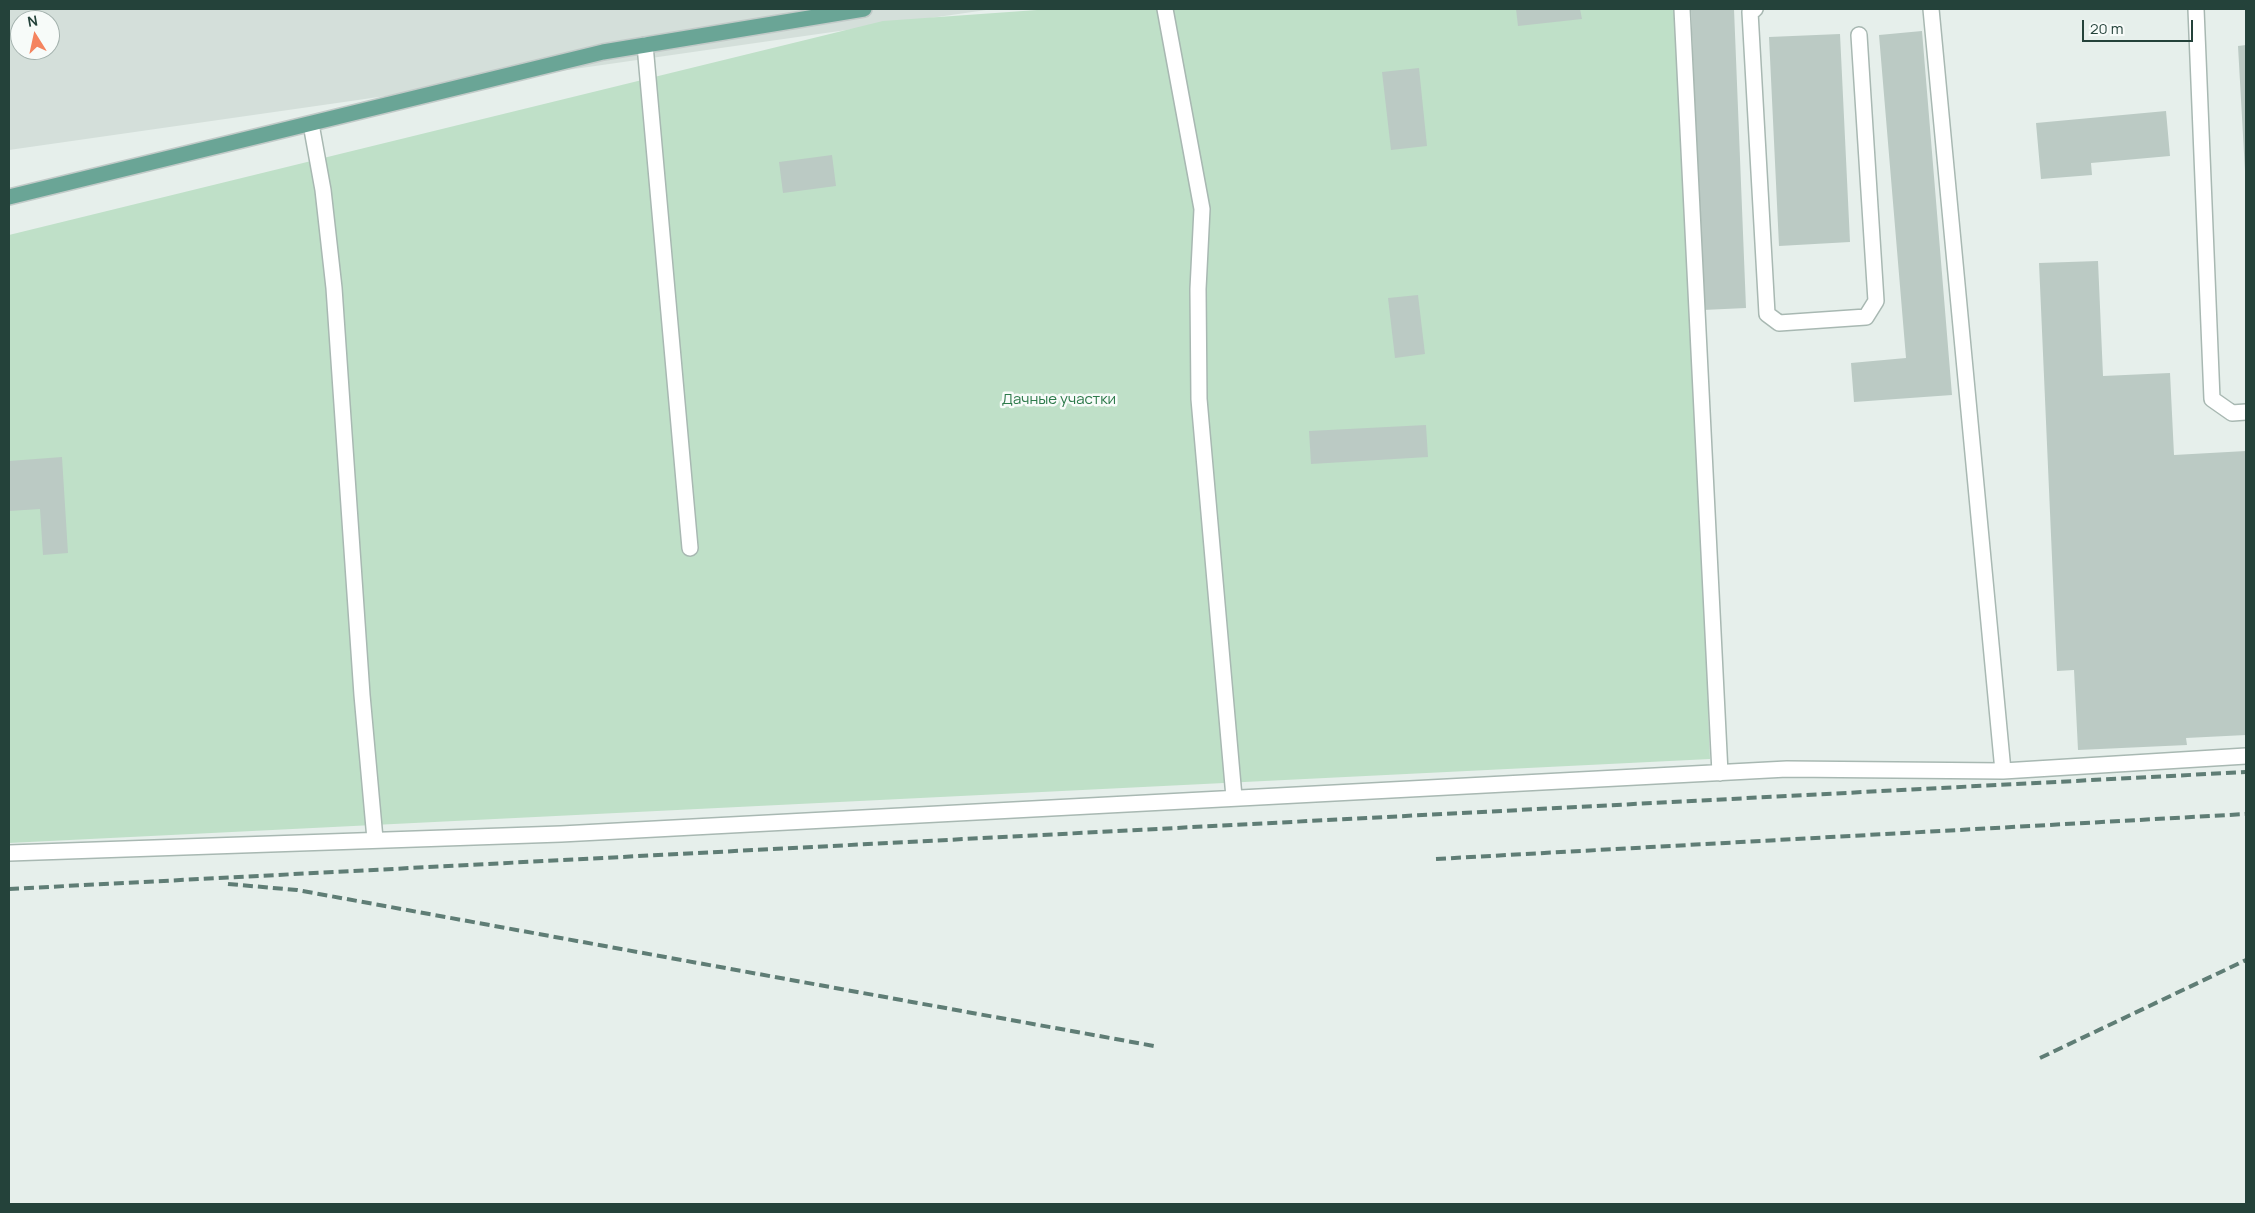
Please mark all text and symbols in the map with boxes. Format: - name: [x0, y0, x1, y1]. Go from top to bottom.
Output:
- north arrow: [10, 10, 60, 60]
- text: N: [26, 10, 39, 31]
- scale bar: [2085, 10, 2196, 42]
- text: 20 m: [2090, 18, 2123, 39]
- park label: Дачные участки: [1002, 391, 1116, 409]

